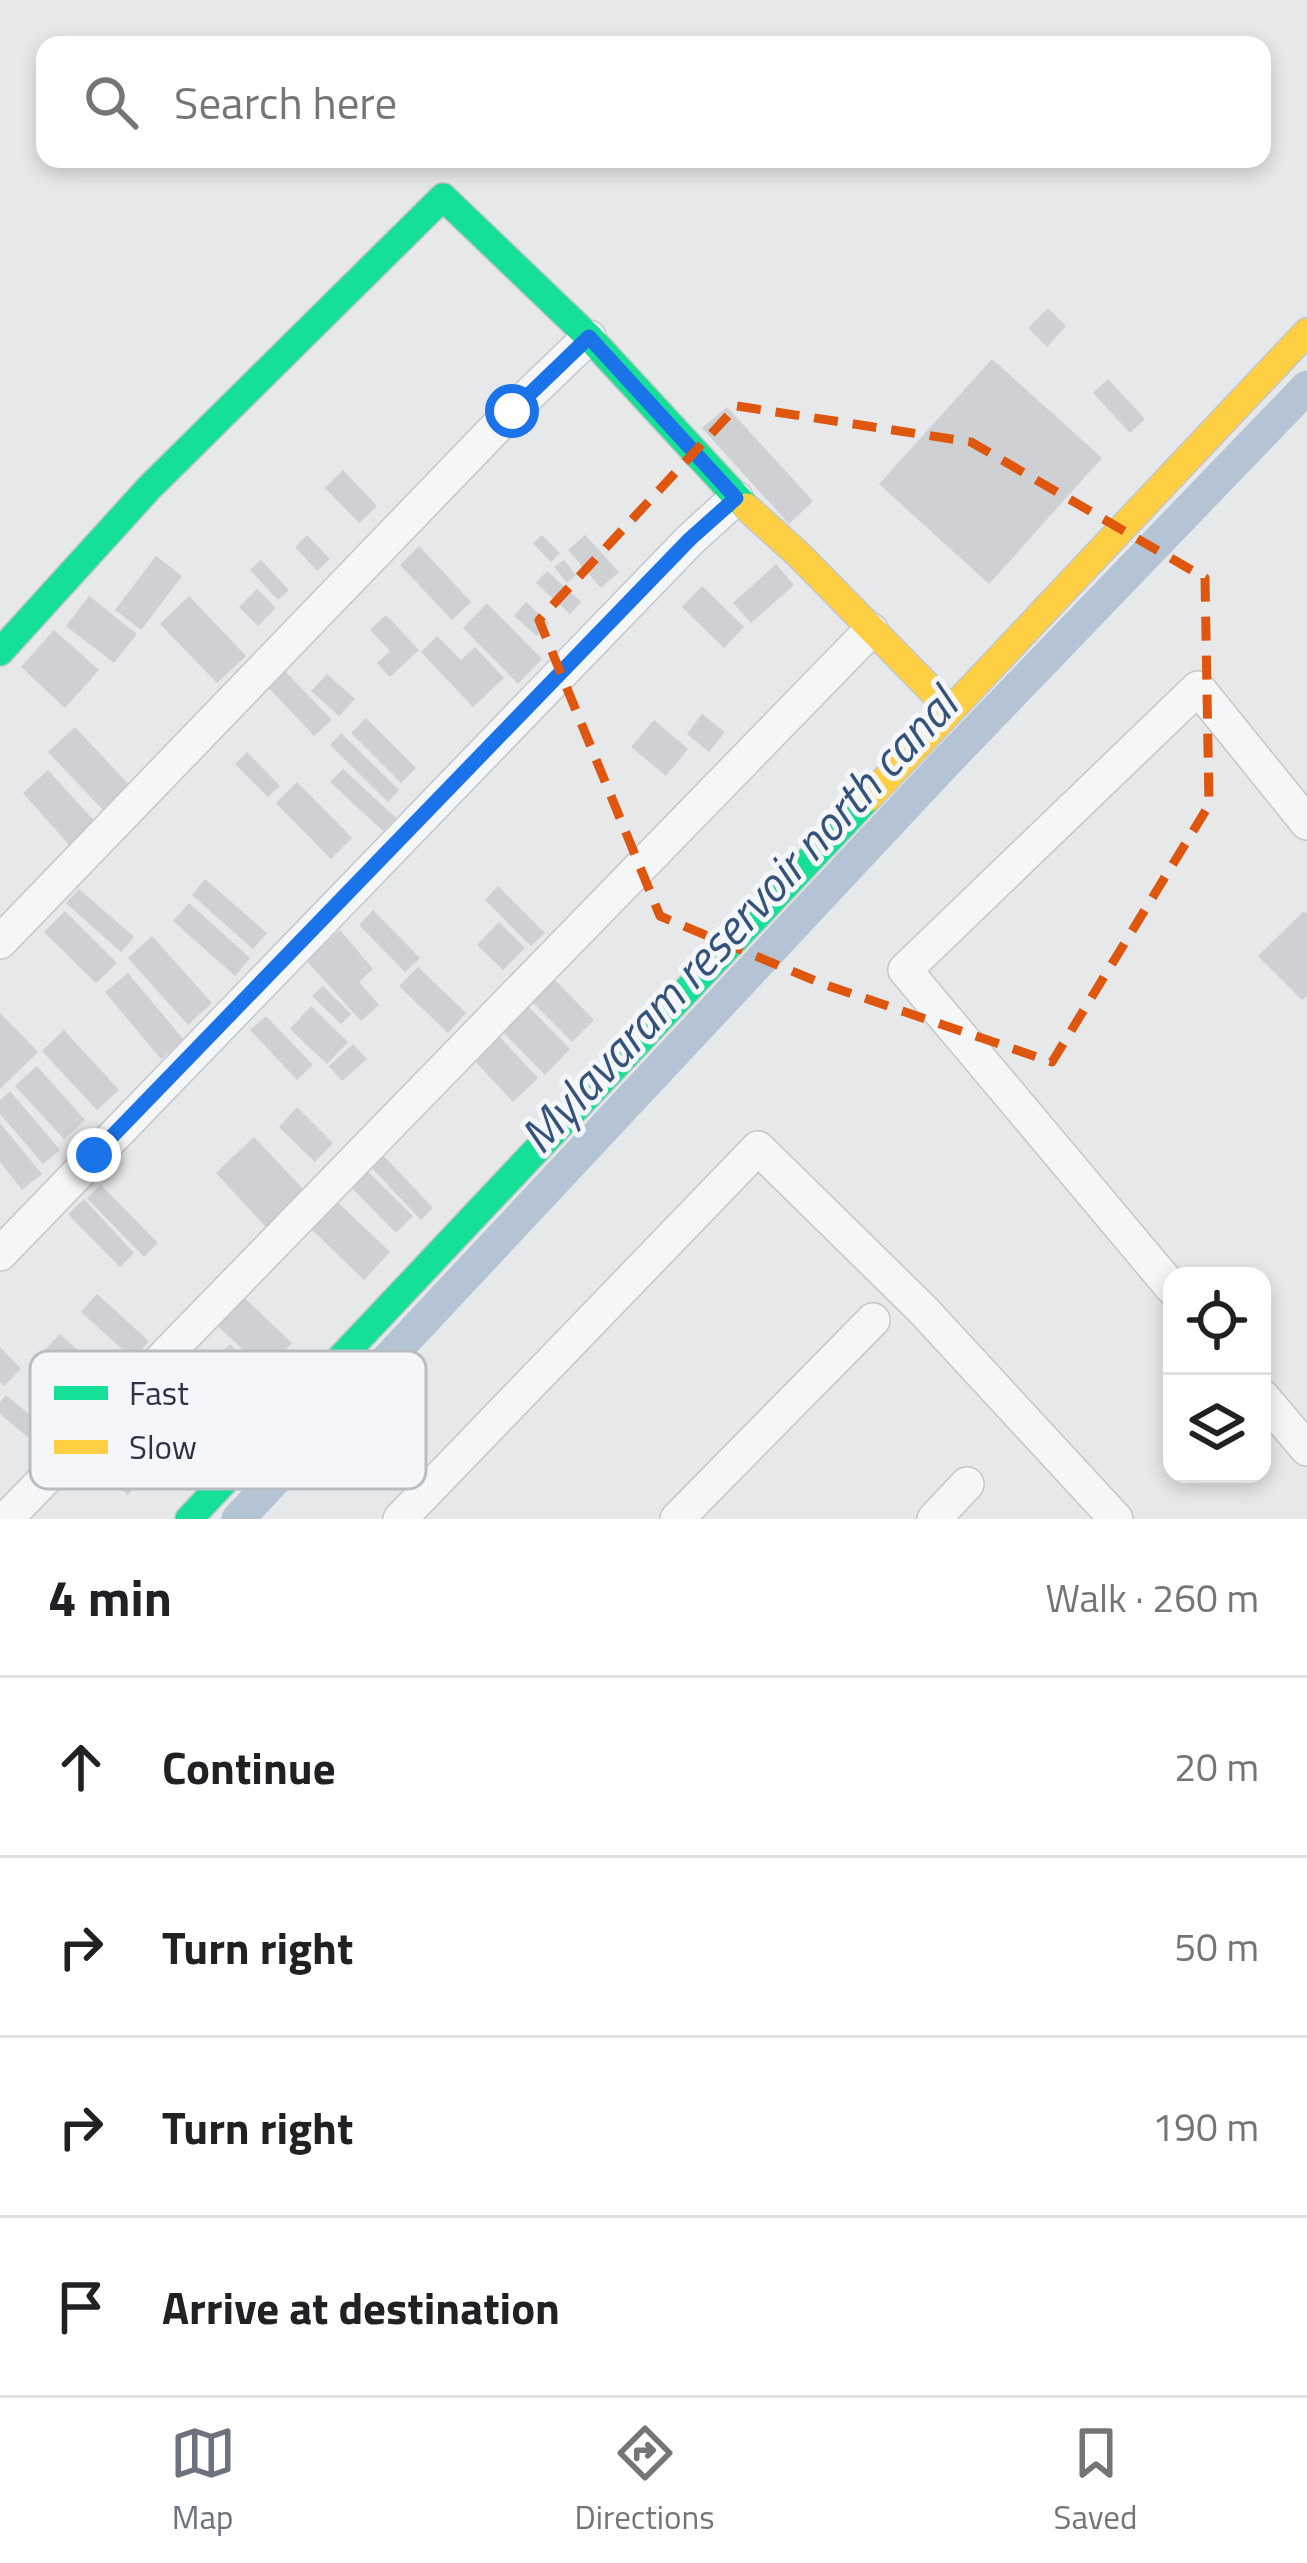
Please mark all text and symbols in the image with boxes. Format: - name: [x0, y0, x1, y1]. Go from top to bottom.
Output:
- search box: [36, 36, 1271, 168]
- text: Search here: [174, 68, 397, 136]
- icon: search: [78, 69, 144, 135]
- route start: [485, 384, 539, 438]
- water label: Mylavaram reservoir north canal: [502, 667, 977, 1169]
- route end: [67, 1128, 121, 1182]
- map controls: [1163, 1267, 1271, 1483]
- button: locate: [1163, 1267, 1271, 1375]
- legend: [30, 1351, 426, 1489]
- text: Fast: [129, 1368, 189, 1418]
- button: layers: [1163, 1375, 1271, 1483]
- text: Slow: [129, 1422, 197, 1472]
- text: 4 min: [48, 1558, 172, 1636]
- text: Walk · 260 m: [1045, 1568, 1259, 1627]
- text: Continue: [162, 1733, 336, 1801]
- icon: ahead: [48, 1734, 114, 1800]
- text: 20 m: [1174, 1737, 1259, 1796]
- text: Turn right: [162, 1913, 353, 1981]
- icon: right: [48, 1914, 114, 1980]
- text: 50 m: [1174, 1917, 1259, 1976]
- text: Turn right: [162, 2093, 353, 2161]
- icon: right: [48, 2094, 114, 2160]
- text: 190 m: [1152, 2097, 1259, 2156]
- text: Arrive at destination: [162, 2273, 560, 2341]
- icon: arrive: [48, 2274, 114, 2340]
- tab: Map: [170, 2420, 236, 2542]
- tab: Directions: [575, 2420, 715, 2542]
- tab: Saved: [1054, 2420, 1137, 2542]

